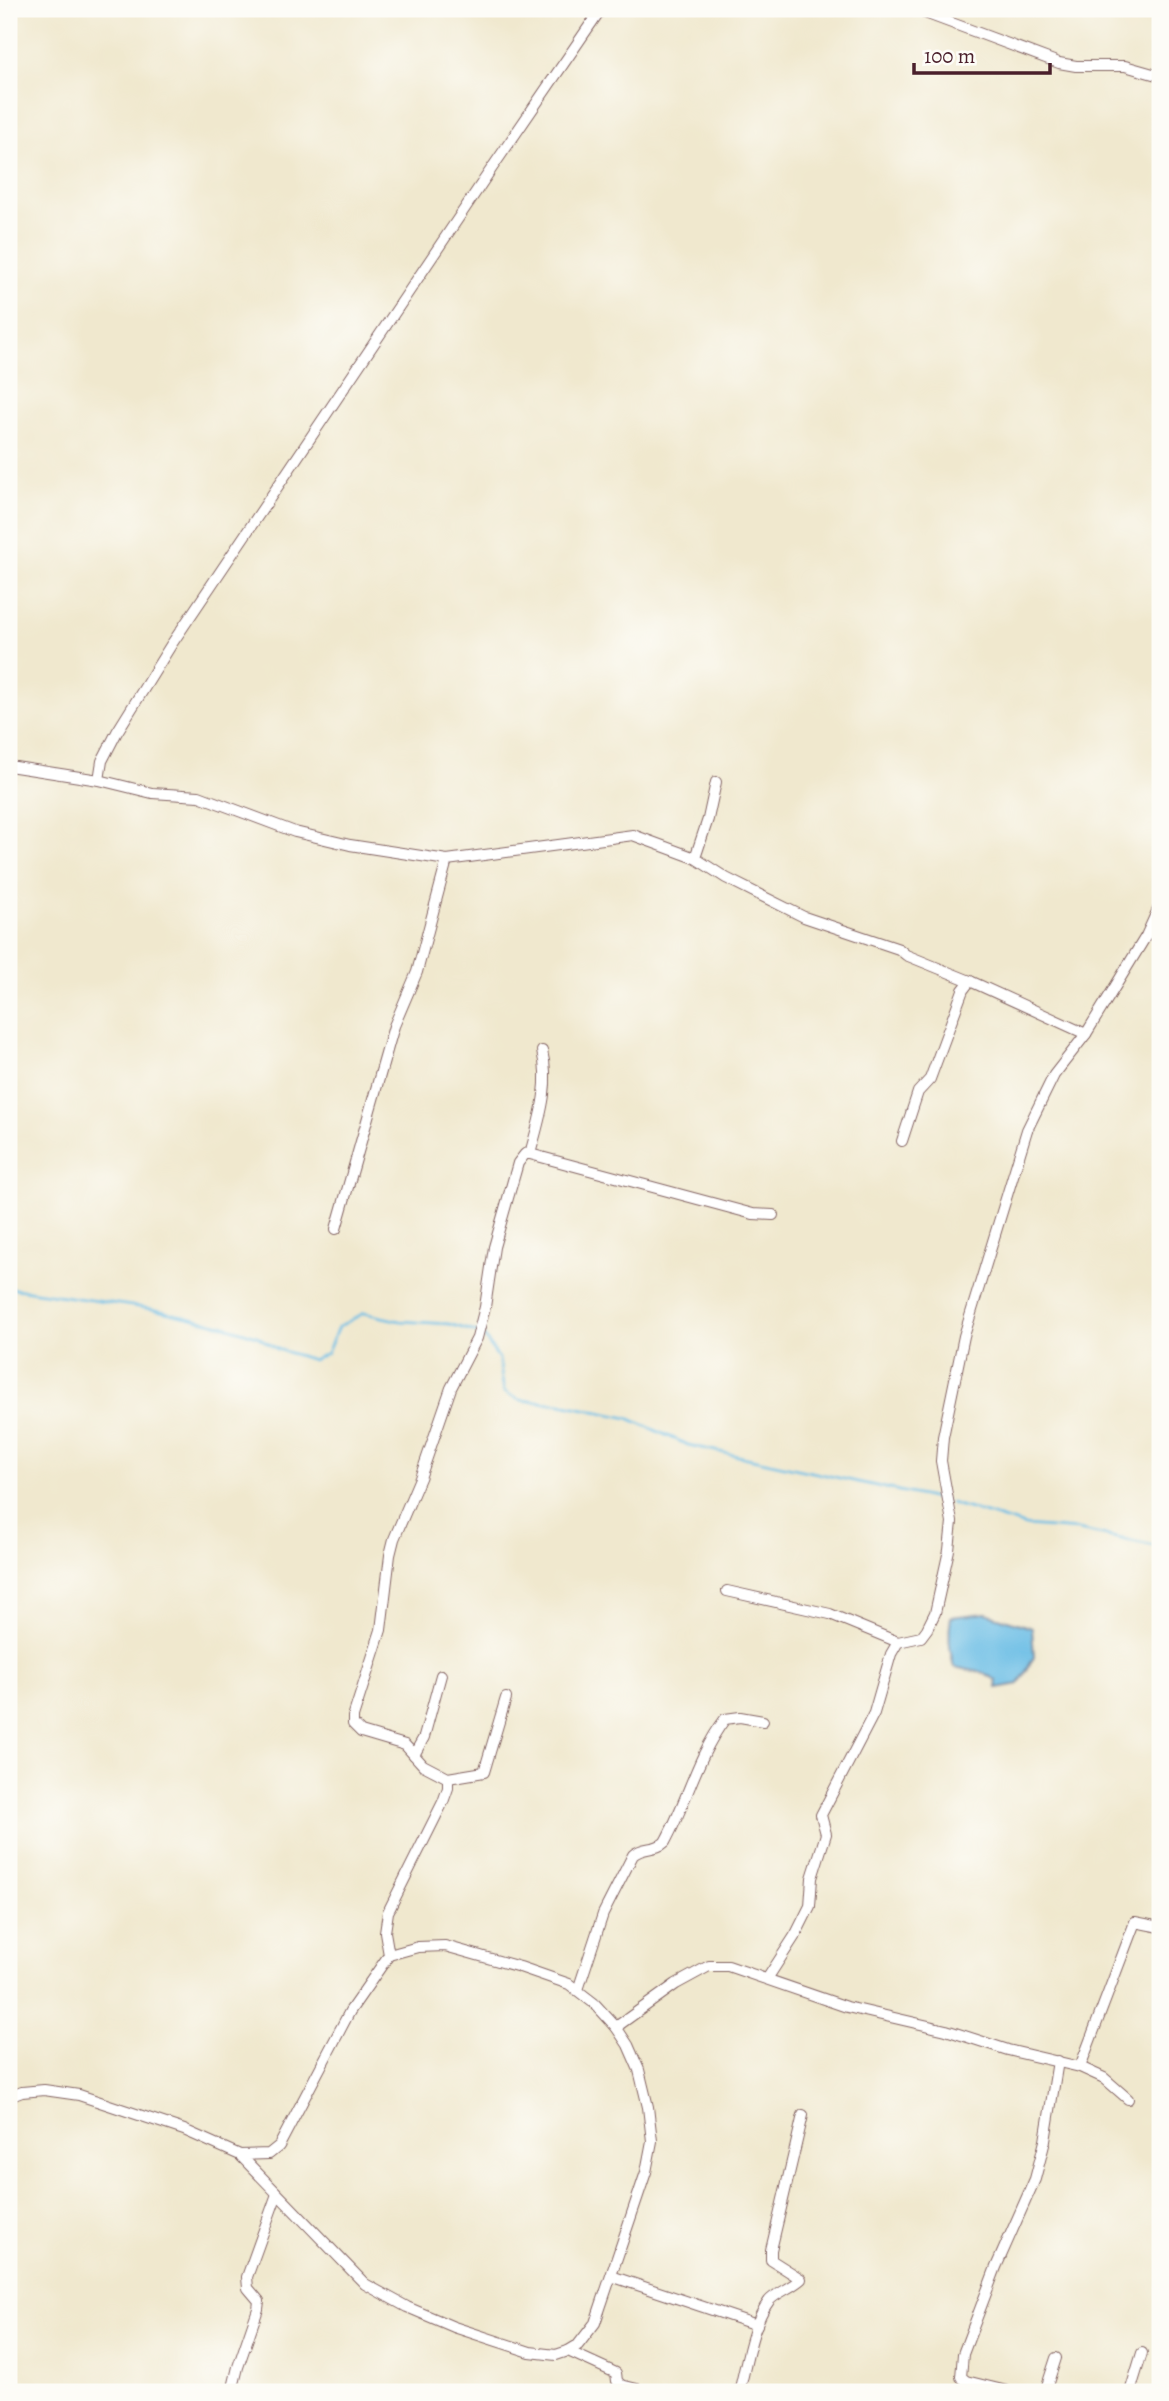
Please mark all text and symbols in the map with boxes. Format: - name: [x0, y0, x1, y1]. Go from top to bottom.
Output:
- scale bar: [914, 32, 1050, 76]
- text: 100 m: [924, 42, 975, 70]

